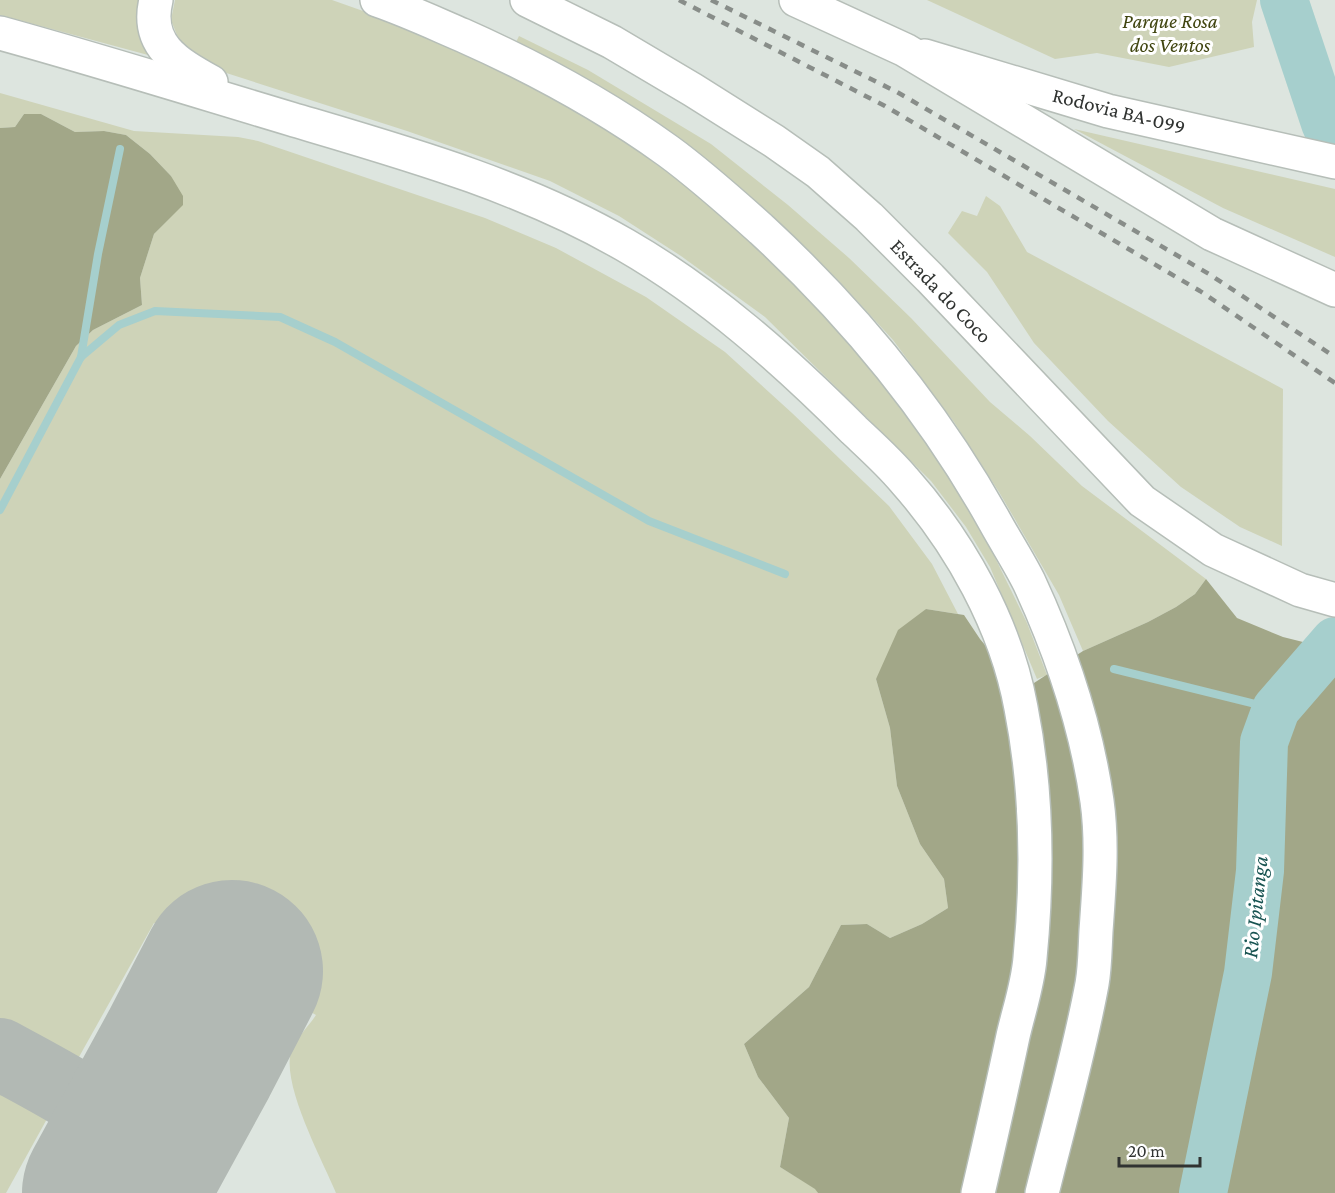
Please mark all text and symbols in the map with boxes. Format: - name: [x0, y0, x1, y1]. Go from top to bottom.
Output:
- park label: Parque Rosa dos Ventos: [1122, 9, 1218, 57]
- street label: Rodovia BA-099: [1050, 83, 1188, 139]
- street label: Estrada do Coco: [885, 234, 997, 348]
- water label: Rio Ipitanga: [1237, 855, 1273, 959]
- scale bar: [1119, 1130, 1200, 1168]
- text: 20 m: [1128, 1141, 1165, 1161]

